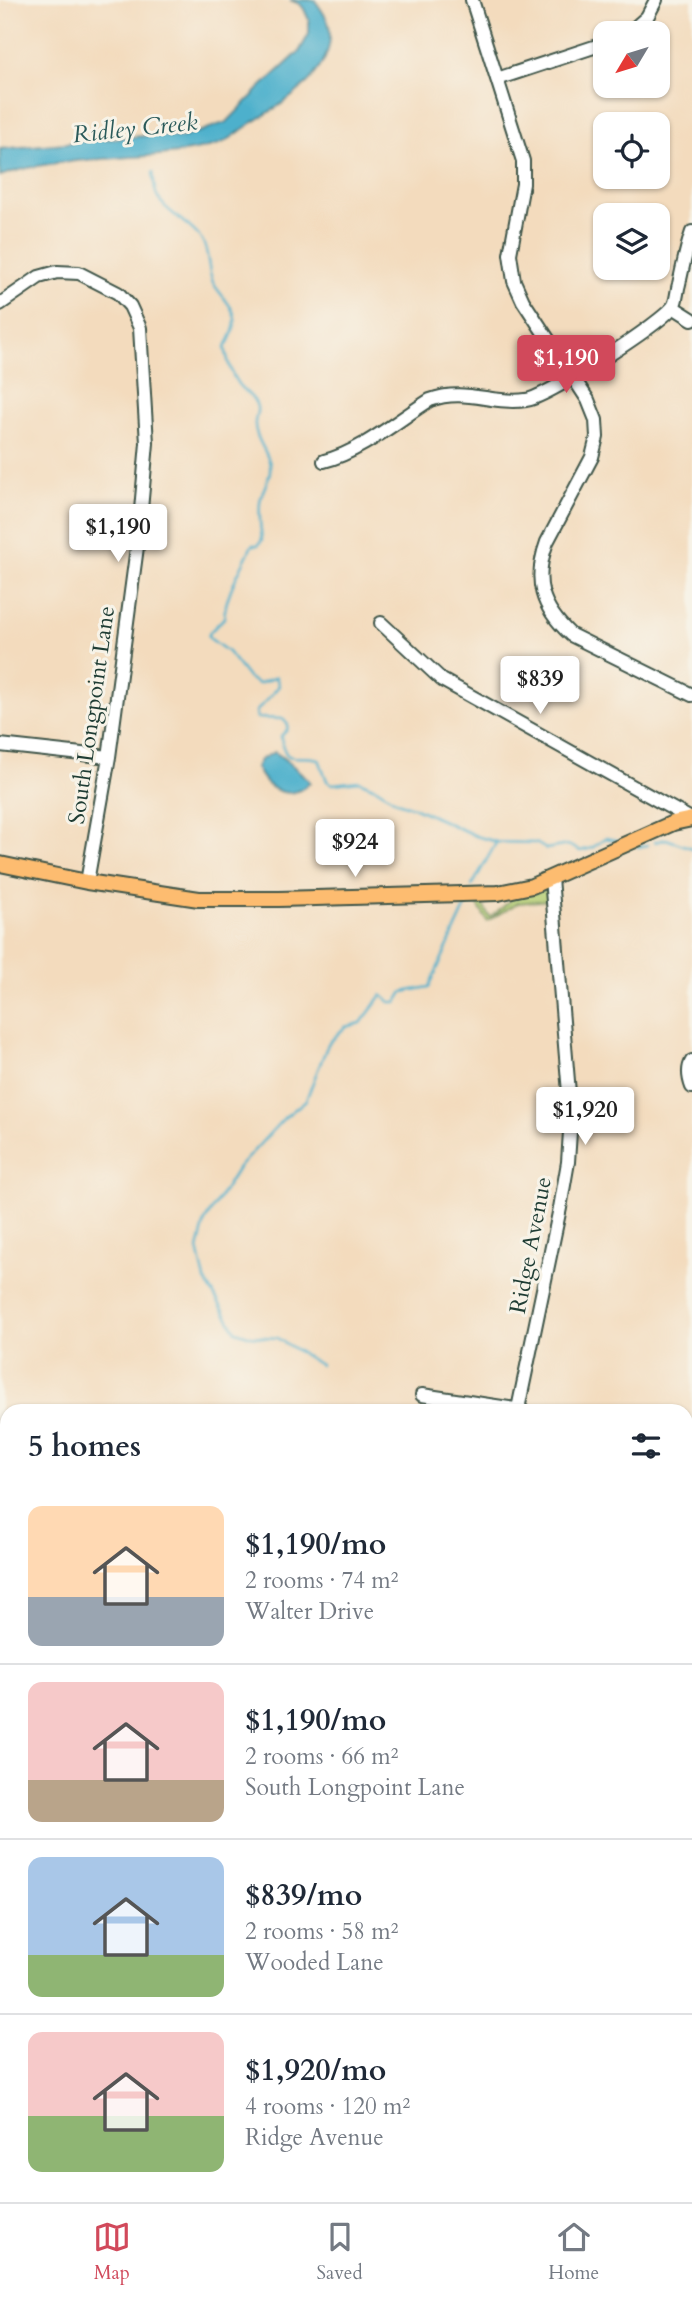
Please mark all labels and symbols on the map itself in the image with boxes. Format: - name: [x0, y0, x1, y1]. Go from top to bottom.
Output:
- north arrow: [593, 21, 670, 98]
- water label: Ridley Creek: [71, 106, 199, 151]
- pin: $1,190: [509, 336, 623, 395]
- pin: $1,190: [61, 504, 175, 564]
- street label: South Longpoint Lane: [61, 604, 122, 826]
- pin: $839: [499, 656, 581, 716]
- pin: $924: [314, 820, 396, 879]
- pin: $1,920: [528, 1088, 642, 1147]
- street label: Ridge Avenue: [502, 1174, 559, 1316]

